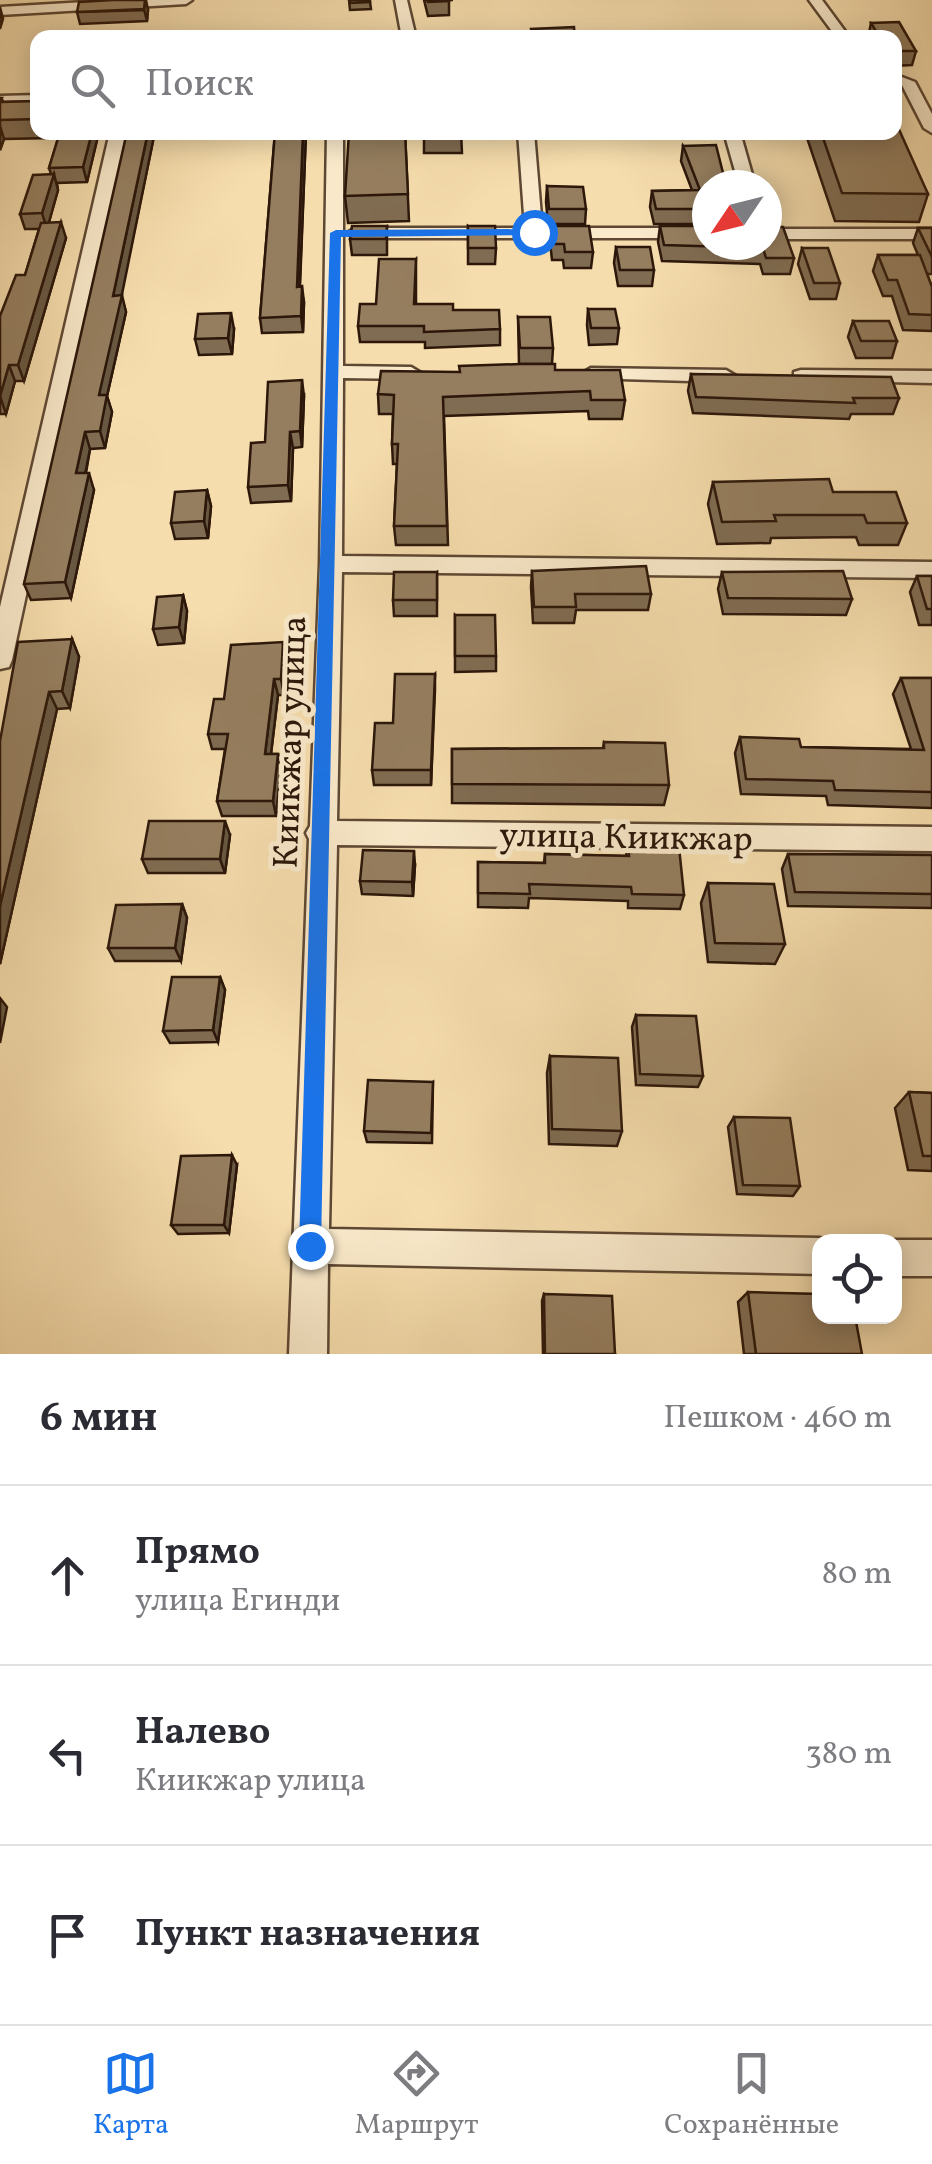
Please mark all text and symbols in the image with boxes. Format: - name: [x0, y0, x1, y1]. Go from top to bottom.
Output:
- search box: [30, 30, 902, 140]
- icon: search: [65, 58, 120, 113]
- text: Поиск: [145, 59, 254, 112]
- north arrow: [692, 170, 782, 260]
- route start: [512, 210, 558, 256]
- street label: Киикжар улица: [264, 615, 320, 869]
- street label: улица Киикжар: [499, 813, 753, 865]
- route end: [288, 1224, 334, 1270]
- map controls: [812, 1234, 902, 1324]
- button: locate: [812, 1234, 902, 1324]
- text: 6 мин: [40, 1390, 157, 1449]
- text: Пешком · 460 m: [663, 1397, 892, 1441]
- text: Прямо: [135, 1527, 260, 1580]
- icon: ahead: [40, 1548, 95, 1603]
- text: 80 m: [822, 1553, 892, 1597]
- text: улица Егинди: [135, 1580, 340, 1624]
- text: Налево: [135, 1707, 271, 1760]
- icon: left: [40, 1728, 95, 1783]
- text: 380 m: [805, 1733, 892, 1777]
- text: Киикжар улица: [135, 1760, 366, 1804]
- icon: arrive: [40, 1908, 95, 1963]
- text: Пункт назначения: [135, 1909, 480, 1962]
- tab: Карта: [93, 2046, 169, 2145]
- tab: Маршрут: [355, 2046, 478, 2145]
- tab: Сохранённые: [664, 2046, 839, 2145]

